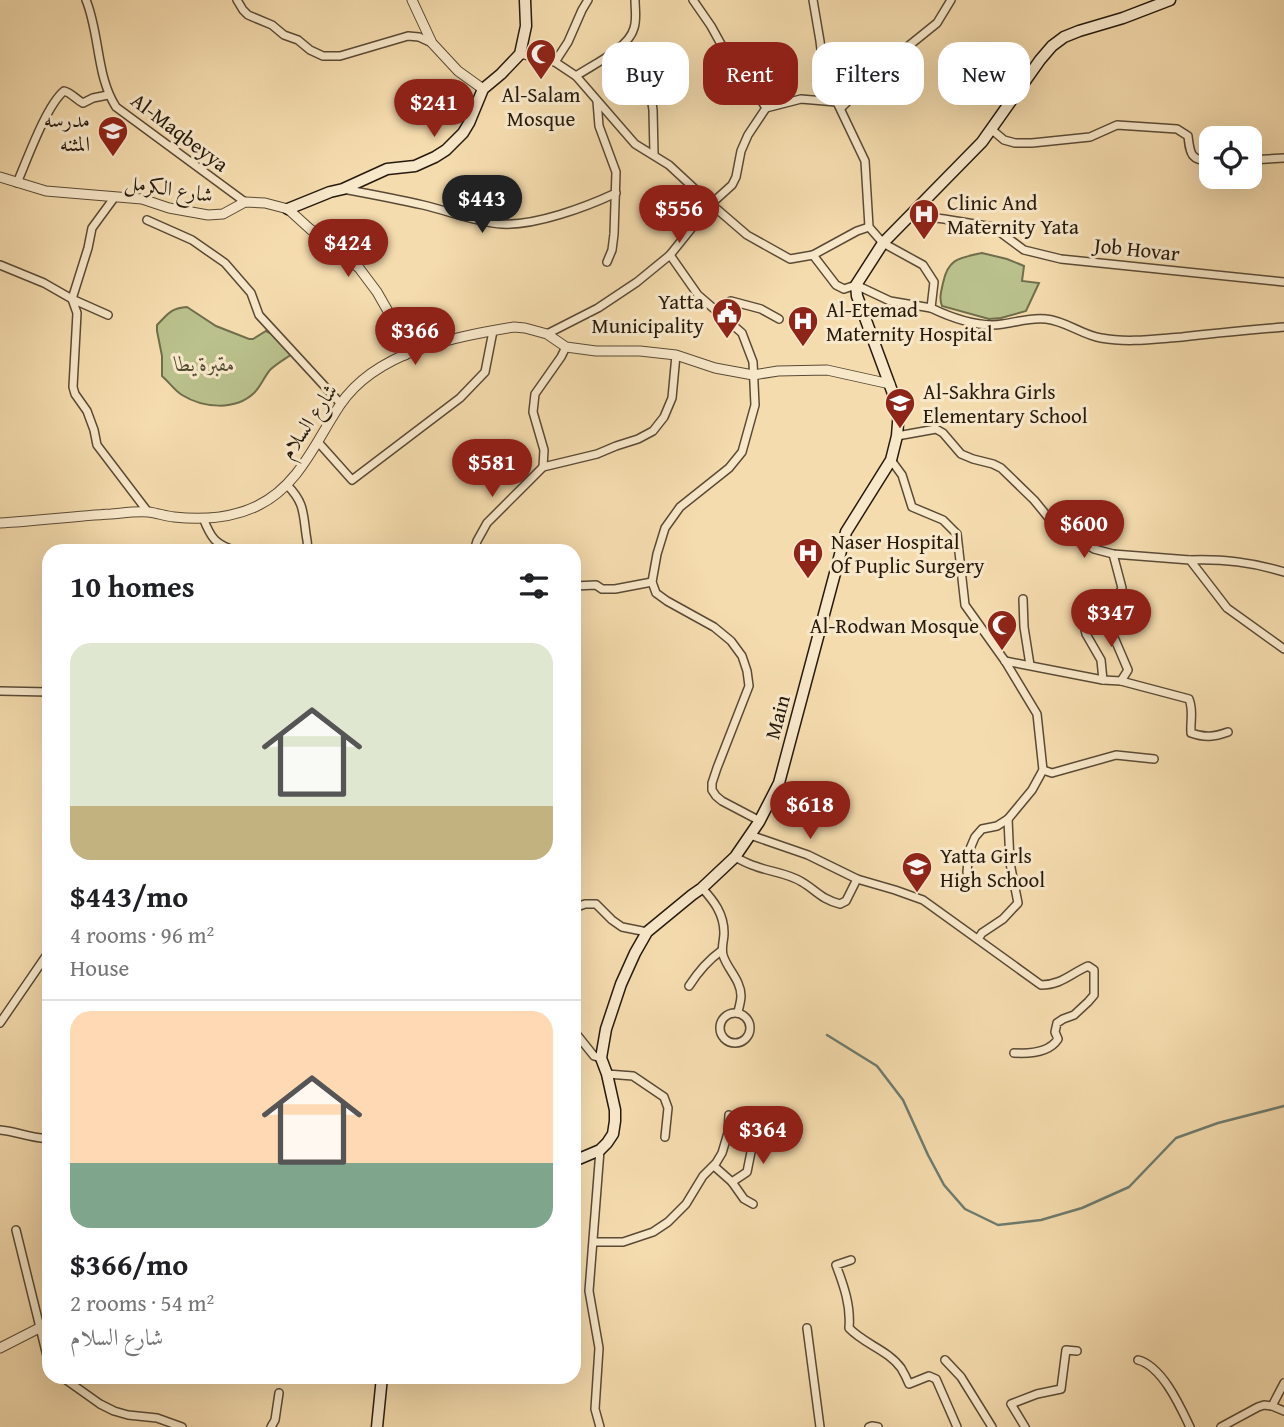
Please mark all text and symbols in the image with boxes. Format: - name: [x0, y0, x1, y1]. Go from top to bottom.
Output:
- mosque icon: Al-Salam Mosque: [524, 37, 558, 81]
- chip: Buy: [602, 42, 689, 105]
- chip: Rent: [703, 42, 798, 105]
- chip: Filters: [812, 42, 924, 105]
- chip: New: [938, 42, 1030, 105]
- place label: Al-Salam Mosque: [502, 79, 581, 134]
- pin: $241: [393, 80, 475, 139]
- street label: Al-Maqbeyya: [125, 85, 235, 179]
- text: $241: [410, 85, 458, 118]
- place label: مدرسه المثنه: [44, 104, 90, 159]
- school or university icon: مدرسه المثنه: [96, 114, 130, 158]
- map controls: [1199, 126, 1262, 189]
- button: locate: [1199, 126, 1262, 189]
- street label: شارع الكرمل: [122, 166, 215, 213]
- pin: $443: [441, 176, 523, 235]
- text: $443: [458, 181, 506, 214]
- pin: $556: [638, 186, 720, 245]
- place label: Clinic And Maternity Yata: [947, 187, 1079, 242]
- text: $556: [655, 191, 703, 224]
- hospital icon: Clinic And Maternity Yata: [907, 197, 941, 241]
- pin: $424: [307, 219, 389, 279]
- text: $424: [324, 225, 372, 258]
- street label: Job Hovar: [1090, 229, 1182, 269]
- place label: Yatta Municipality: [592, 286, 705, 341]
- place label: Al-Etemad Maternity Hospital: [826, 294, 993, 349]
- public building icon: Yatta Municipality: [710, 296, 744, 340]
- hospital icon: Al-Etemad Maternity Hospital: [786, 304, 820, 348]
- pin: $366: [374, 308, 456, 367]
- text: $366: [391, 313, 439, 346]
- park label: مقبرة يطا: [173, 348, 235, 379]
- place label: Al-Sakhra Girls Elementary School: [923, 376, 1088, 431]
- street label: شارع السلام: [271, 377, 347, 467]
- school or university icon: Al-Sakhra Girls Elementary School: [883, 386, 917, 430]
- pin: $581: [451, 440, 533, 499]
- text: $581: [468, 445, 516, 478]
- pin: $600: [1043, 500, 1125, 560]
- text: $600: [1060, 506, 1108, 539]
- place label: Naser Hospital Of Puplic Surgery: [831, 526, 985, 581]
- hospital icon: Naser Hospital Of Puplic Surgery: [791, 536, 825, 580]
- text: 10 homes: [70, 564, 195, 608]
- icon: filters: [515, 567, 553, 605]
- pin: $347: [1070, 590, 1152, 649]
- text: $347: [1087, 595, 1135, 628]
- mosque icon: Al-Rodwan Mosque: [985, 608, 1019, 652]
- place label: Al-Rodwan Mosque: [810, 610, 979, 641]
- icon: home: [249, 689, 375, 815]
- street label: Main: [756, 691, 798, 743]
- pin: $618: [769, 782, 851, 841]
- text: $618: [786, 787, 834, 820]
- place label: Yatta Girls High School: [940, 840, 1045, 895]
- school or university icon: Yatta Girls High School: [900, 850, 934, 894]
- text: $443/mo: [70, 874, 188, 918]
- text: 4 rooms · 96 m²: [70, 918, 214, 951]
- text: House: [70, 951, 129, 984]
- icon: home: [249, 1057, 375, 1183]
- pin: $364: [722, 1106, 804, 1166]
- text: $364: [739, 1112, 787, 1145]
- text: $366/mo: [70, 1242, 188, 1286]
- text: 2 rooms · 54 m²: [70, 1286, 214, 1319]
- text: شارع السلام: [70, 1320, 163, 1353]

